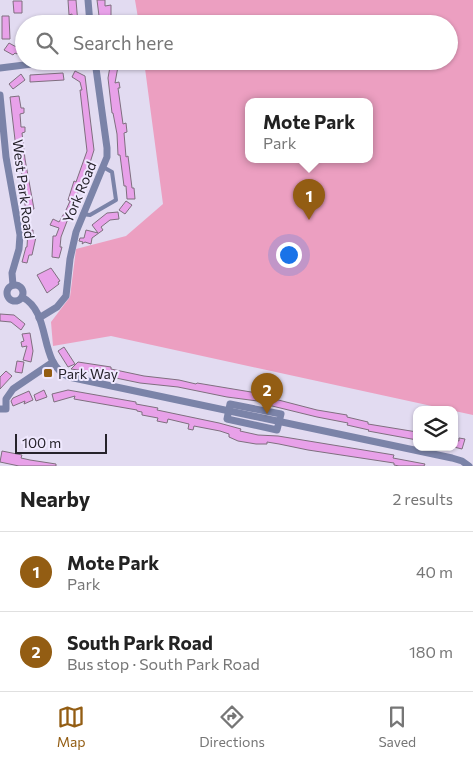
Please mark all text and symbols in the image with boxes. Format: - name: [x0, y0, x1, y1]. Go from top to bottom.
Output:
- search box: [15, 15, 458, 70]
- icon: search: [33, 29, 61, 57]
- text: Search here: [73, 31, 173, 54]
- popup: [245, 98, 373, 163]
- text: Mote Park: [263, 110, 355, 133]
- text: Park: [263, 133, 296, 152]
- street label: West Park Road: [9, 138, 39, 240]
- street label: York Road: [59, 159, 99, 225]
- pin: 1: [293, 179, 325, 220]
- your location: [276, 242, 302, 268]
- place label: Park Way: [58, 365, 118, 382]
- marker: Park Way: [42, 367, 54, 379]
- pin: 2: [251, 373, 283, 414]
- map controls: [413, 406, 458, 451]
- button: layers: [413, 406, 458, 451]
- scale bar: [15, 431, 108, 454]
- text: 100 m: [22, 434, 61, 451]
- text: Nearby: [20, 486, 90, 511]
- text: 2 results: [392, 489, 453, 508]
- text: Mote Park: [67, 551, 159, 574]
- text: 1: [32, 562, 40, 581]
- text: 40 m: [416, 562, 453, 581]
- text: Park: [67, 574, 100, 593]
- text: South Park Road: [67, 631, 213, 654]
- text: 2: [31, 642, 41, 661]
- text: 180 m: [409, 642, 453, 661]
- text: Bus stop · South Park Road: [67, 654, 260, 673]
- tab: Map: [57, 703, 86, 750]
- tab: Directions: [199, 703, 265, 750]
- tab: Saved: [378, 703, 416, 750]

